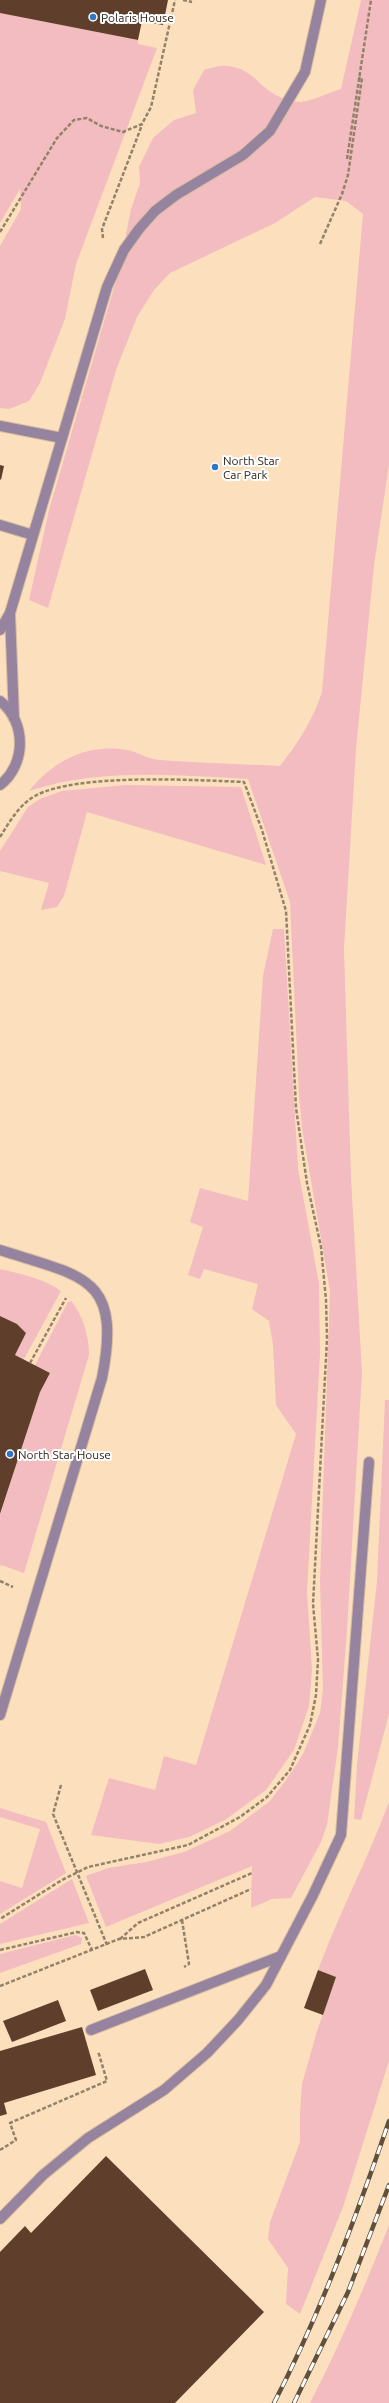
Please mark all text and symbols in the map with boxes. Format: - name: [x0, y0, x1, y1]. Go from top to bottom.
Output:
- place label: Polaris House: [101, 11, 174, 24]
- marker: Polaris House: [88, 12, 98, 22]
- place label: North Star Car Park: [223, 454, 280, 481]
- marker: North Star Car Park: [210, 462, 220, 472]
- place label: North Star House: [18, 1448, 111, 1461]
- marker: North Star House: [5, 1449, 15, 1459]

